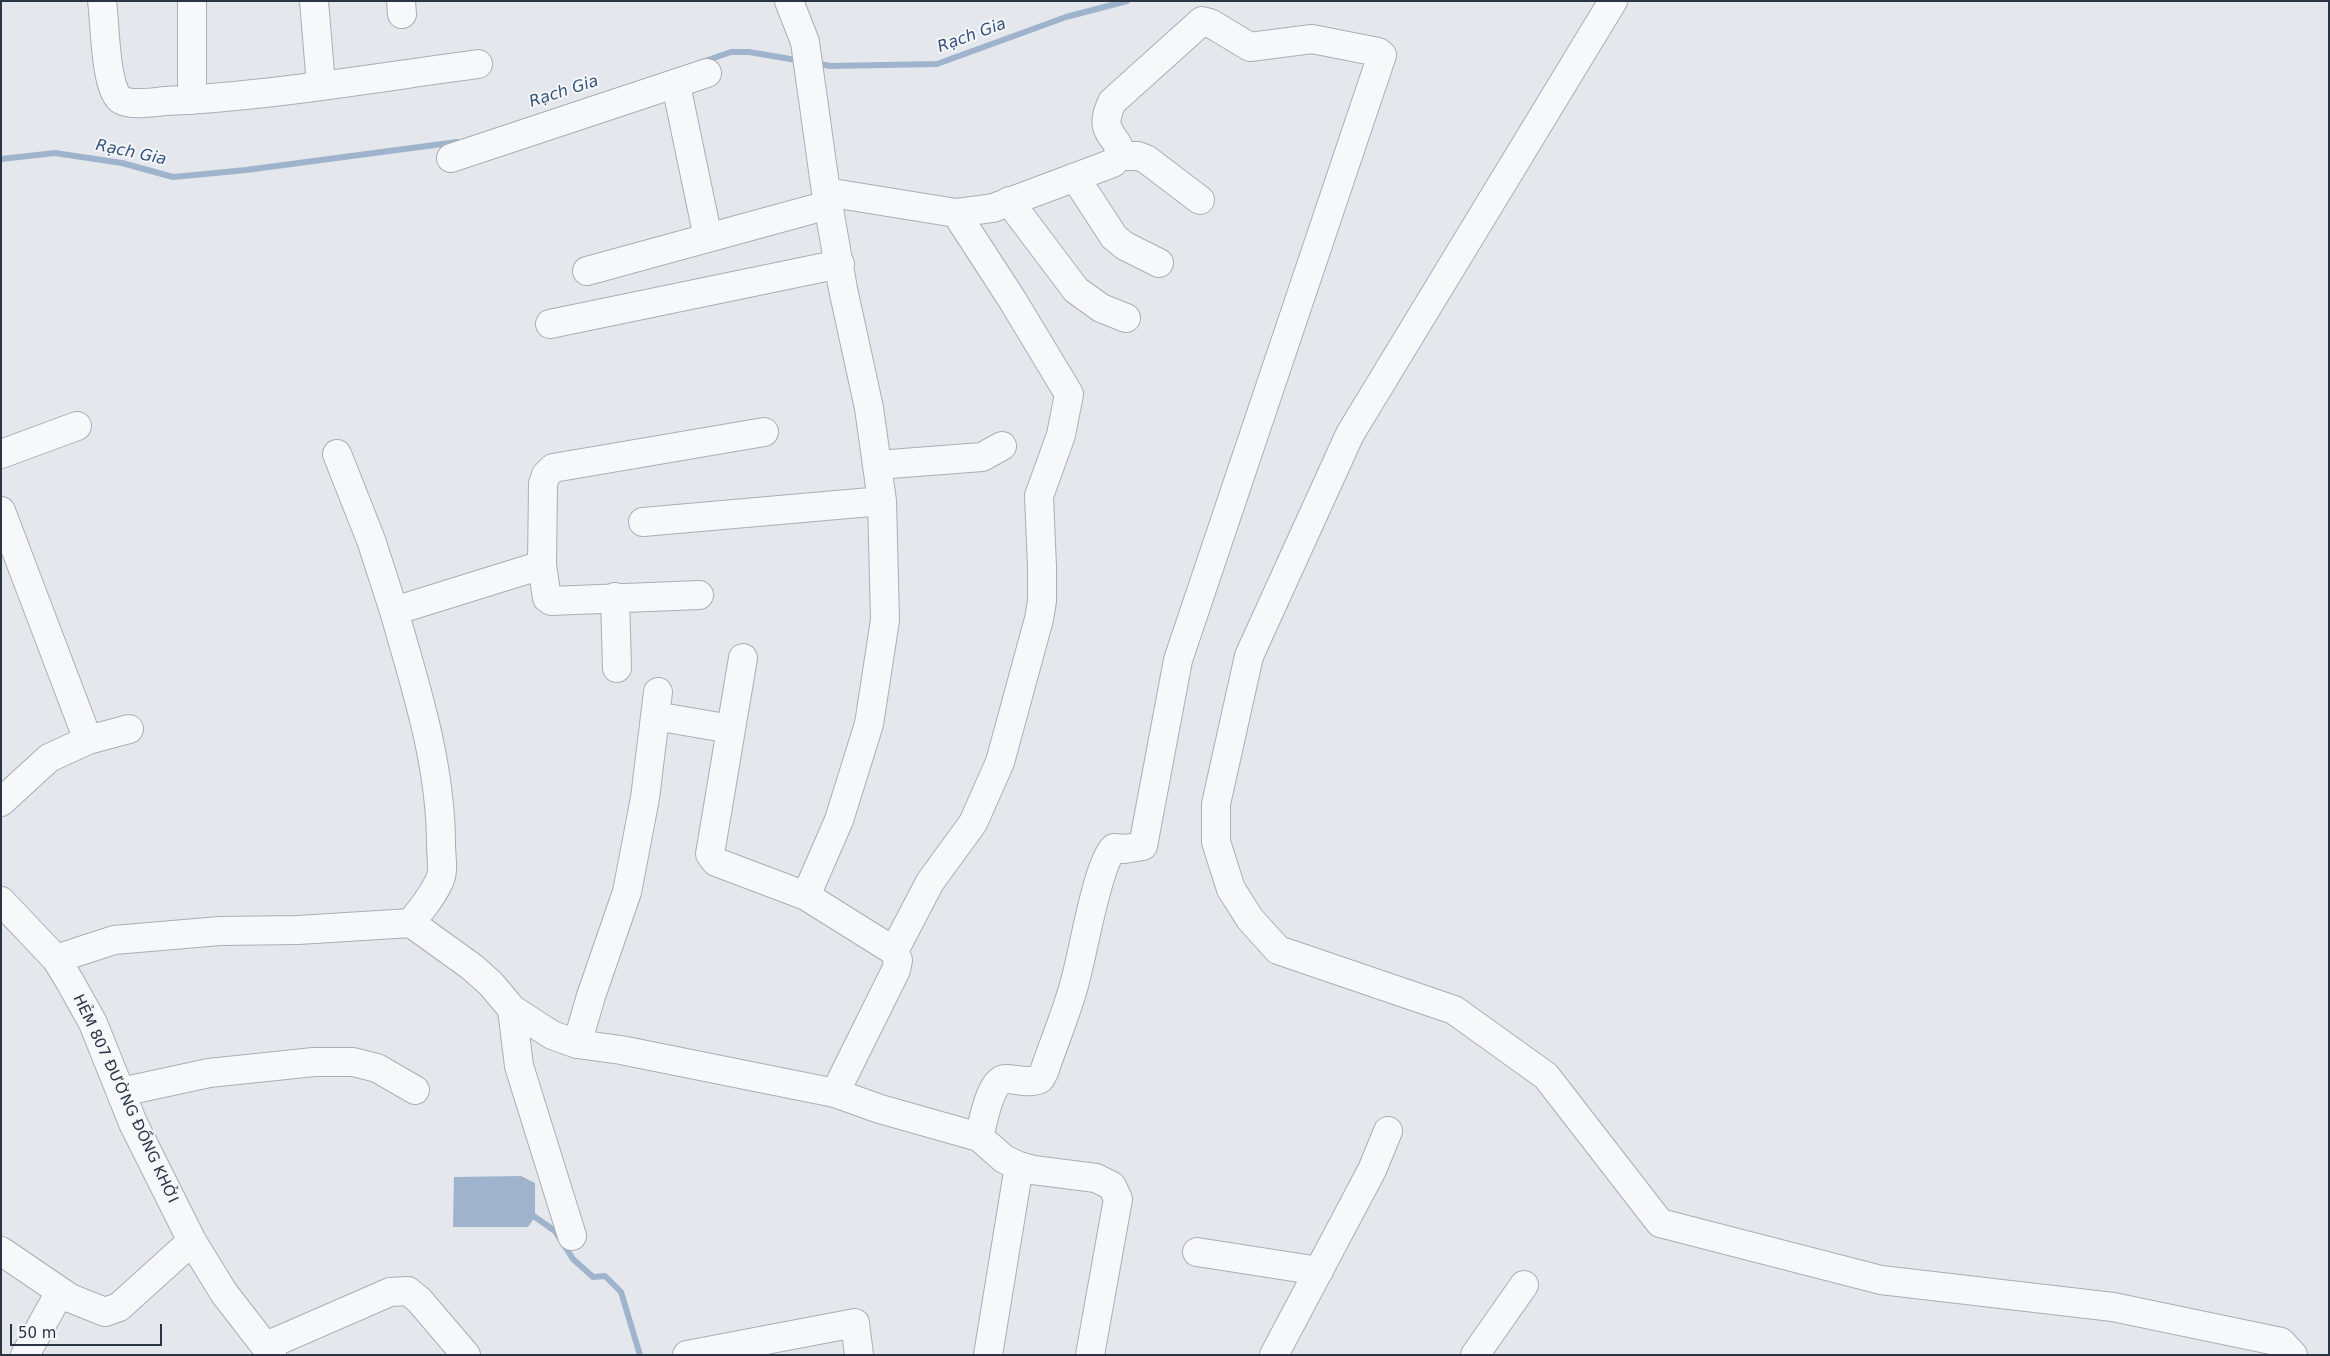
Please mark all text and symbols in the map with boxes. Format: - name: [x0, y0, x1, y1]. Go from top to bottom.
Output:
- water label: Rạch Gia: [935, 15, 1009, 57]
- water label: Rạch Gia: [527, 72, 601, 112]
- water label: Rạch Gia: [94, 136, 168, 170]
- street label: HẺM 807 ĐƯỜNG ĐỒNG KHỞI: [69, 992, 181, 1206]
- scale bar: [12, 1314, 165, 1346]
- text: 50 m: [18, 1324, 56, 1342]

